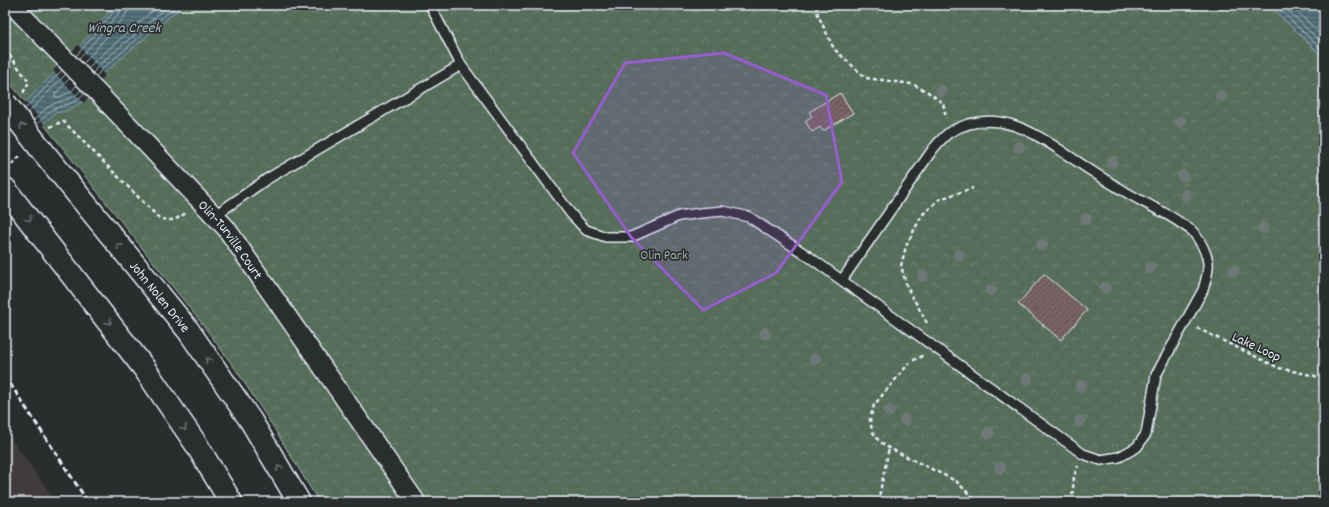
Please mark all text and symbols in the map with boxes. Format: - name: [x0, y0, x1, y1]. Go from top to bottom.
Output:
- water label: Wingra Creek: [87, 18, 162, 40]
- one-way arrow: [20, 123, 27, 130]
- street label: Olin-Turville Court: [192, 196, 267, 284]
- one-way arrow: [24, 215, 31, 222]
- one-way arrow: [117, 244, 124, 251]
- park label: Olin Park: [640, 246, 688, 266]
- street label: John Nolen Drive: [124, 257, 194, 337]
- one-way arrow: [104, 318, 111, 325]
- street label: Lake Loop: [1228, 328, 1284, 368]
- one-way arrow: [206, 357, 213, 364]
- one-way arrow: [179, 424, 187, 431]
- one-way arrow: [276, 465, 283, 472]

